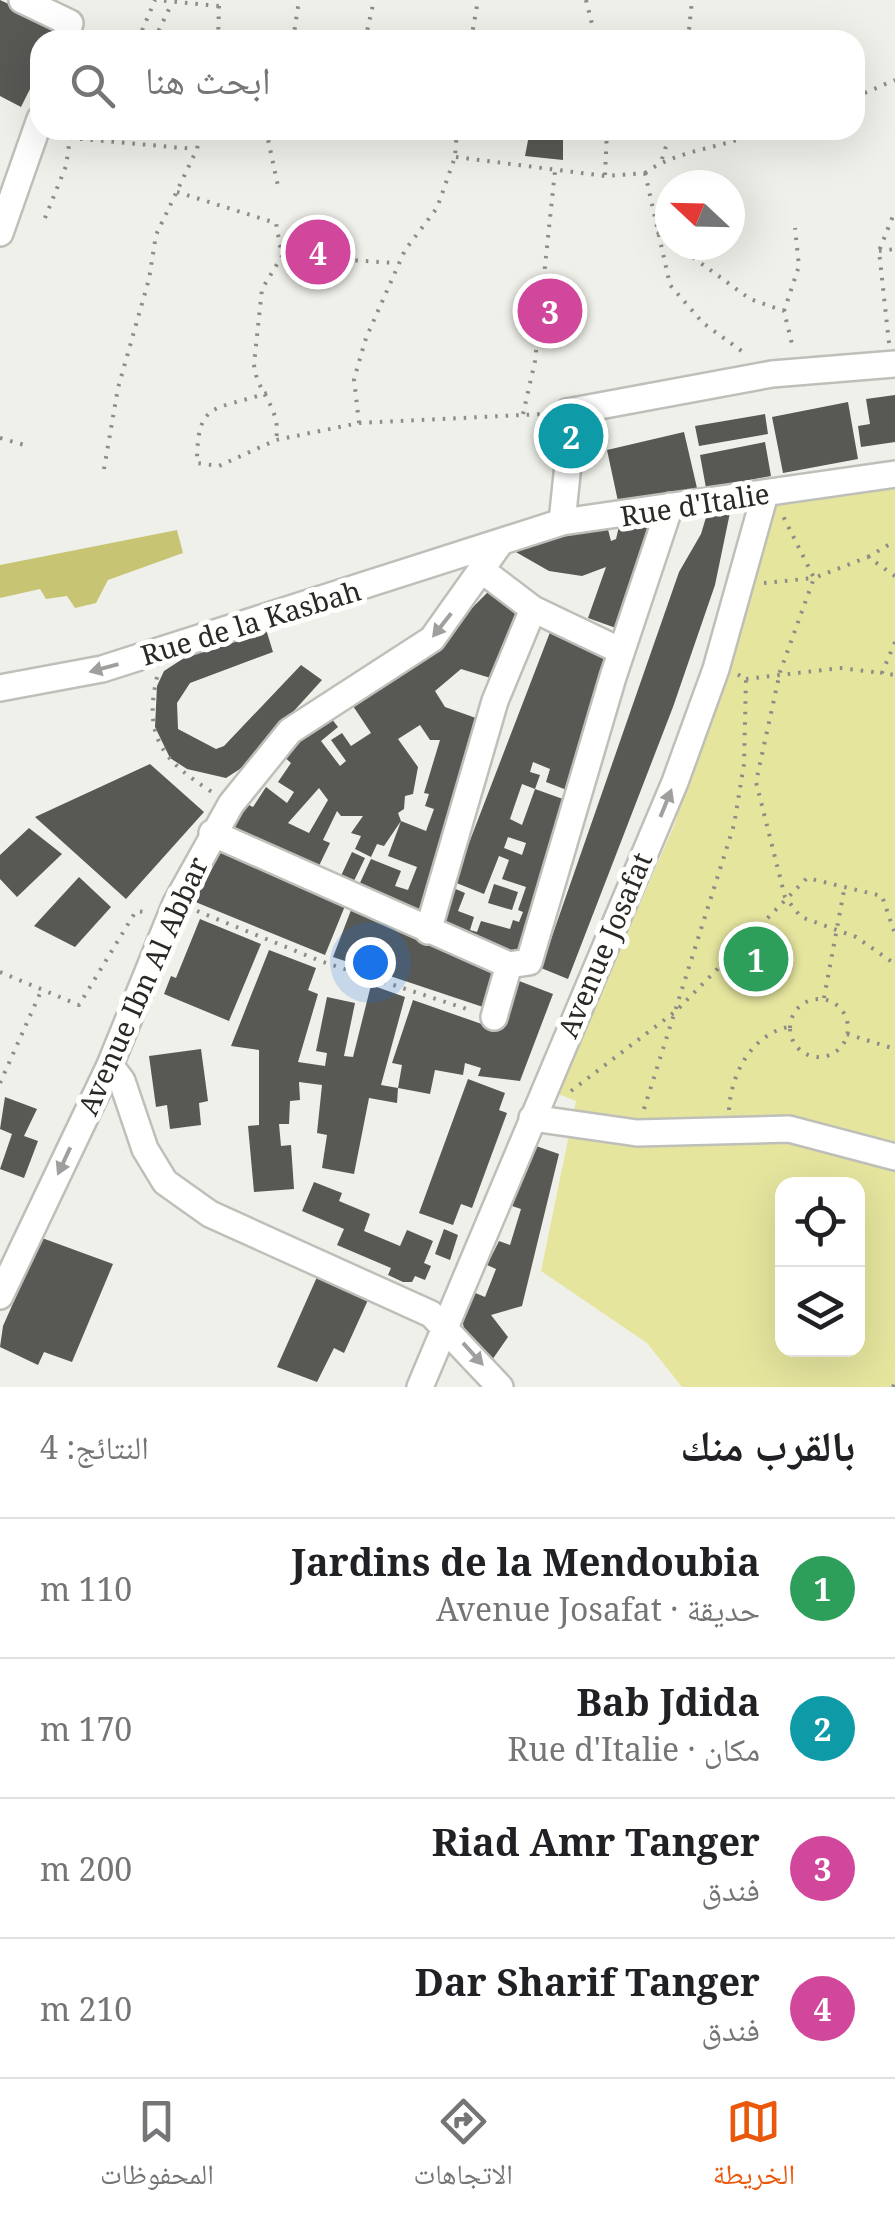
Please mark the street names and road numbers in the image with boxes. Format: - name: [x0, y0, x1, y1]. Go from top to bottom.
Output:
- street label: Rue d'Italie: [618, 473, 772, 535]
- street label: Rue de la Kasbah: [136, 570, 365, 674]
- street label: Avenue Josafat: [548, 846, 660, 1043]
- street label: Avenue Ibn Al Abbar: [68, 850, 216, 1121]

